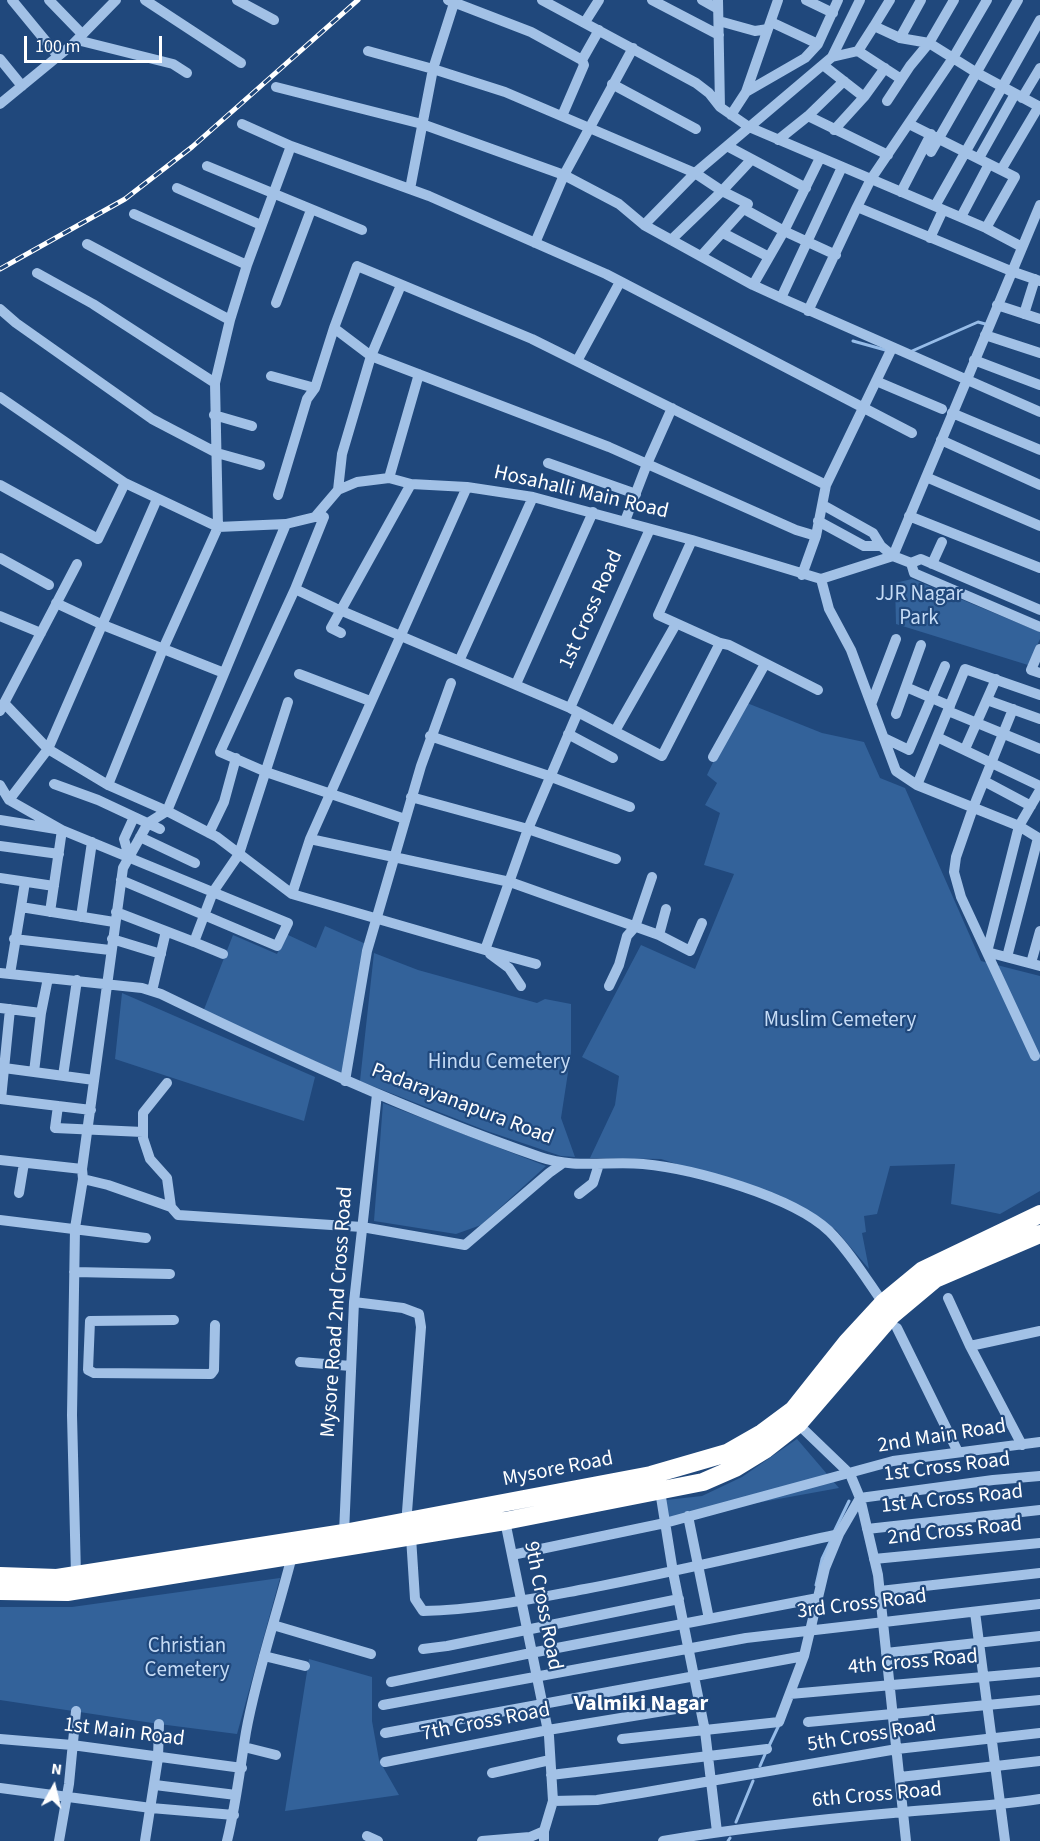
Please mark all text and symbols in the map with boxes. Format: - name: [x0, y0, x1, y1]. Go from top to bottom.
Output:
- scale bar: [27, 24, 165, 62]
- text: 100 m: [35, 34, 80, 59]
- street label: Hosahalli Main Road: [491, 461, 671, 525]
- street label: 1st Cross Road: [555, 547, 629, 673]
- park label: JJR Nagar Park: [875, 582, 963, 632]
- park label: Muslim Cemetery: [764, 1008, 916, 1034]
- park label: Hindu Cemetery: [428, 1050, 570, 1076]
- street label: Padarayanapura Road: [367, 1059, 557, 1151]
- street label: Mysore Road 2nd Cross Road: [317, 1186, 359, 1438]
- street label: 2nd Main Road: [876, 1414, 1008, 1460]
- street label: Mysore Road: [501, 1447, 615, 1493]
- street label: 1st Cross Road: [882, 1448, 1012, 1488]
- street label: 1st A Cross Road: [880, 1480, 1024, 1520]
- street label: 2nd Cross Road: [887, 1512, 1023, 1552]
- street label: 9th Cross Road: [517, 1540, 567, 1672]
- street label: 3rd Cross Road: [796, 1585, 928, 1625]
- park label: Christian Cemetery: [145, 1634, 229, 1684]
- street label: 4th Cross Road: [847, 1645, 979, 1681]
- district label: Valmiki Nagar: [574, 1692, 708, 1718]
- street label: 7th Cross Road: [420, 1698, 552, 1748]
- street label: 1st Main Road: [62, 1713, 186, 1753]
- street label: 5th Cross Road: [806, 1713, 938, 1759]
- north arrow: [24, 1757, 84, 1817]
- text: N: [50, 1758, 63, 1781]
- street label: 6th Cross Road: [811, 1778, 943, 1814]

